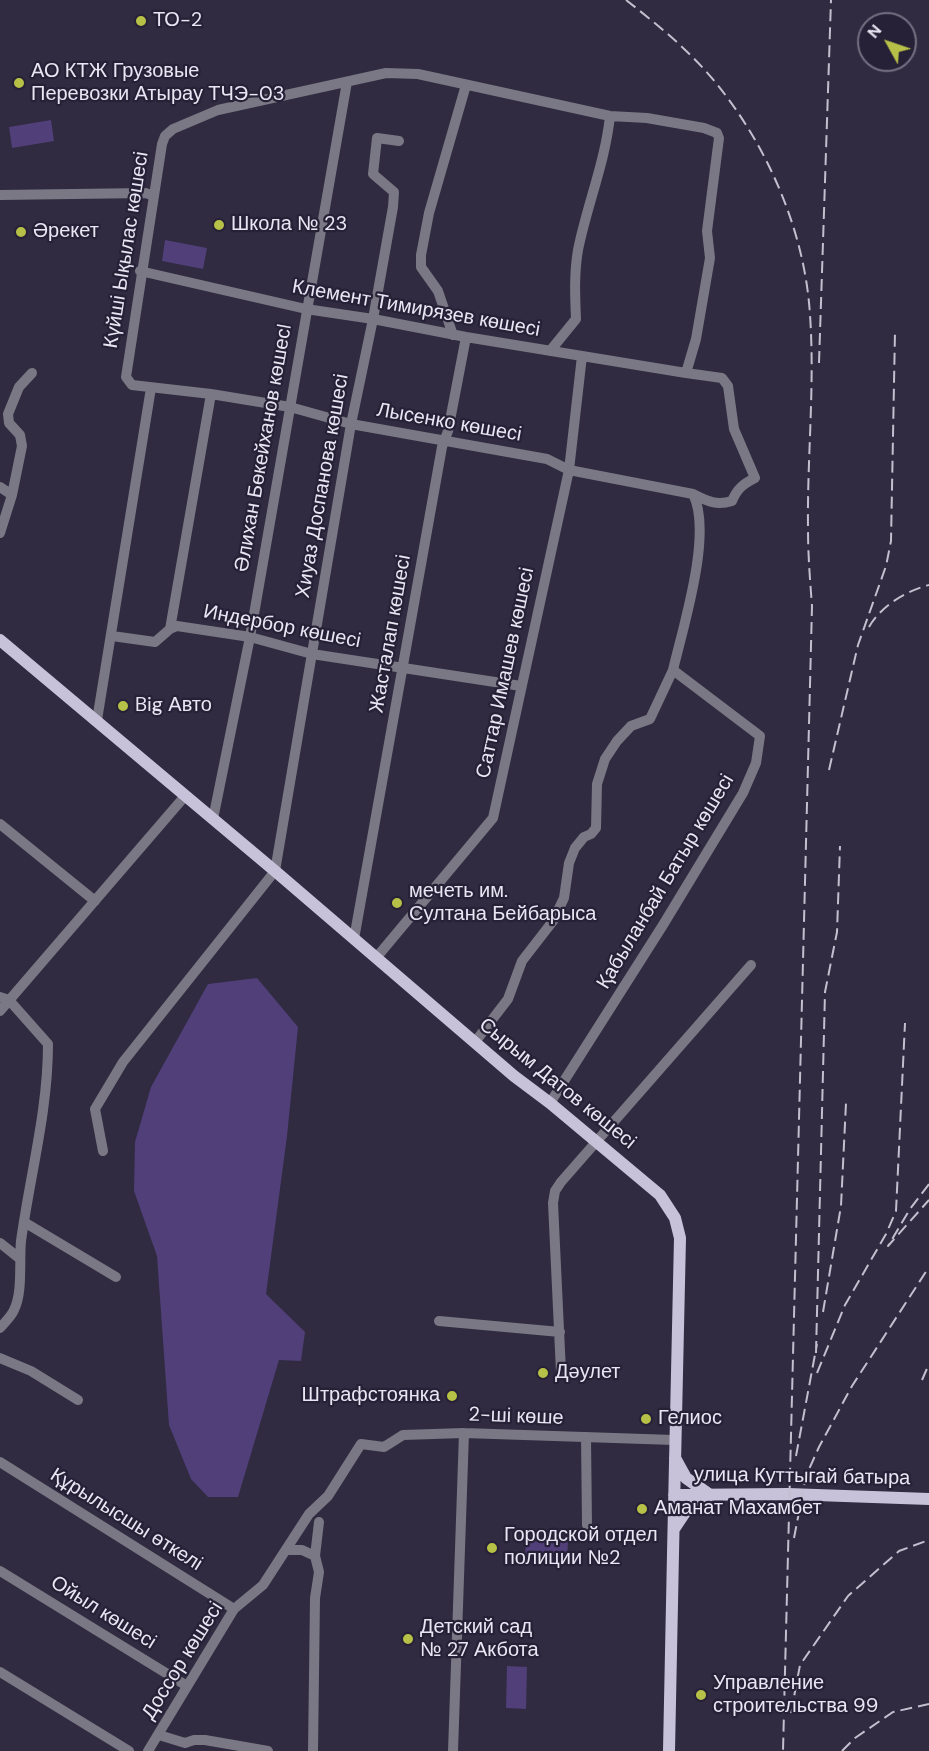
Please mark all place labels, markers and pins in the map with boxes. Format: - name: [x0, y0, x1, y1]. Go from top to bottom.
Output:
- place label: ТО-2: [153, 9, 202, 33]
- marker: ТО-2: [134, 14, 148, 28]
- place label: АО КТЖ Грузовые Перевозки Атырау ТЧЭ-03: [31, 60, 284, 107]
- marker: АО КТЖ Грузовые Перевозки Атырау ТЧЭ-03: [12, 76, 26, 90]
- place label: Школа № 23: [231, 213, 347, 237]
- marker: Школа № 23: [212, 218, 226, 232]
- place label: Әрекет: [33, 220, 99, 244]
- marker: Әрекет: [14, 225, 28, 239]
- place label: Big Авто: [135, 694, 212, 718]
- marker: Big Авто: [116, 699, 130, 713]
- place label: мечеть им. Султана Бейбарыса: [409, 880, 596, 927]
- marker: мечеть им. Султана Бейбарыса: [390, 896, 404, 910]
- place label: Дәулет: [555, 1361, 621, 1385]
- marker: Дәулет: [536, 1366, 550, 1380]
- place label: Штрафстоянка: [302, 1384, 440, 1408]
- marker: Штрафстоянка: [445, 1389, 459, 1403]
- place label: Гелиос: [658, 1407, 722, 1431]
- marker: Гелиос: [639, 1412, 653, 1426]
- place label: Аманат Махамбет: [654, 1497, 822, 1521]
- marker: Аманат Махамбет: [635, 1502, 649, 1516]
- place label: Городской отдел полиции №2: [504, 1524, 658, 1571]
- marker: Городской отдел полиции №2: [485, 1541, 499, 1555]
- place label: Детский сад № 27 Акбота: [420, 1616, 539, 1663]
- marker: Детский сад № 27 Акбота: [401, 1632, 415, 1646]
- place label: Управление строительства 99: [713, 1672, 878, 1719]
- marker: Управление строительства 99: [694, 1688, 708, 1702]

